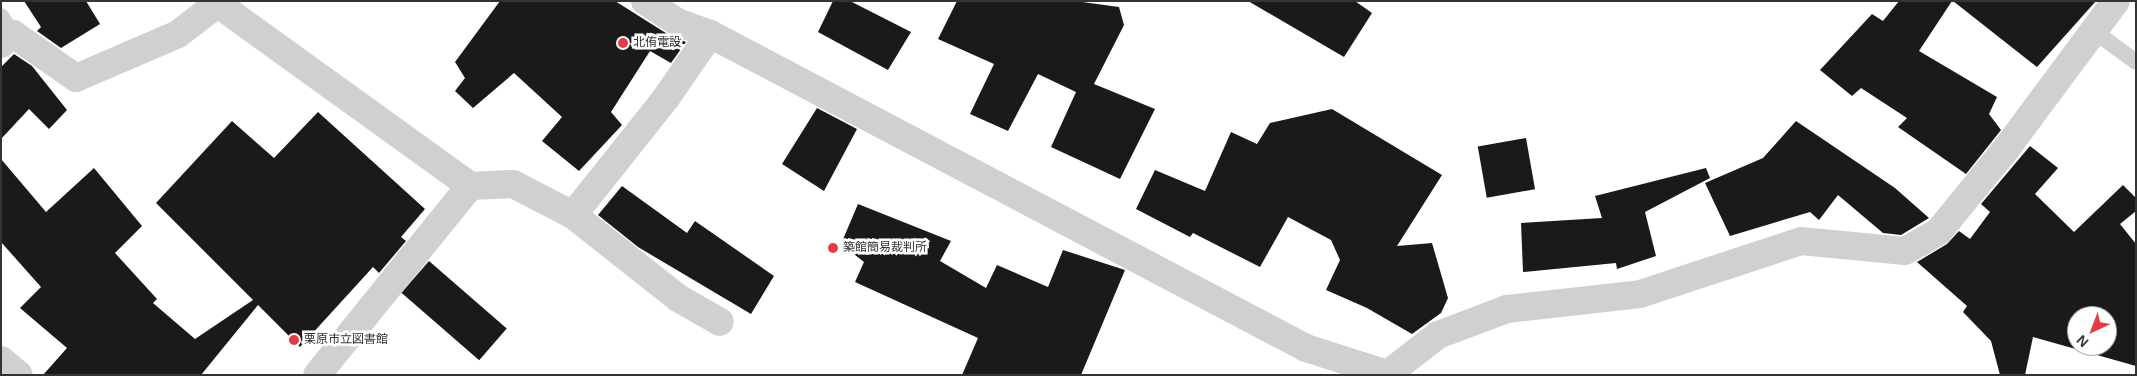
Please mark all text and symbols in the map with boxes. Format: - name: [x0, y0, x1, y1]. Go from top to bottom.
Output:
- place label: 北侑電設: [633, 36, 681, 50]
- marker: 北侑電設: [617, 37, 629, 49]
- place label: 築館簡易裁判所: [843, 241, 927, 255]
- marker: 築館簡易裁判所: [827, 242, 839, 254]
- north arrow: [2067, 306, 2117, 356]
- text: N: [2073, 332, 2092, 351]
- place label: 栗原市立図書館: [304, 333, 388, 347]
- marker: 栗原市立図書館: [288, 334, 300, 346]

